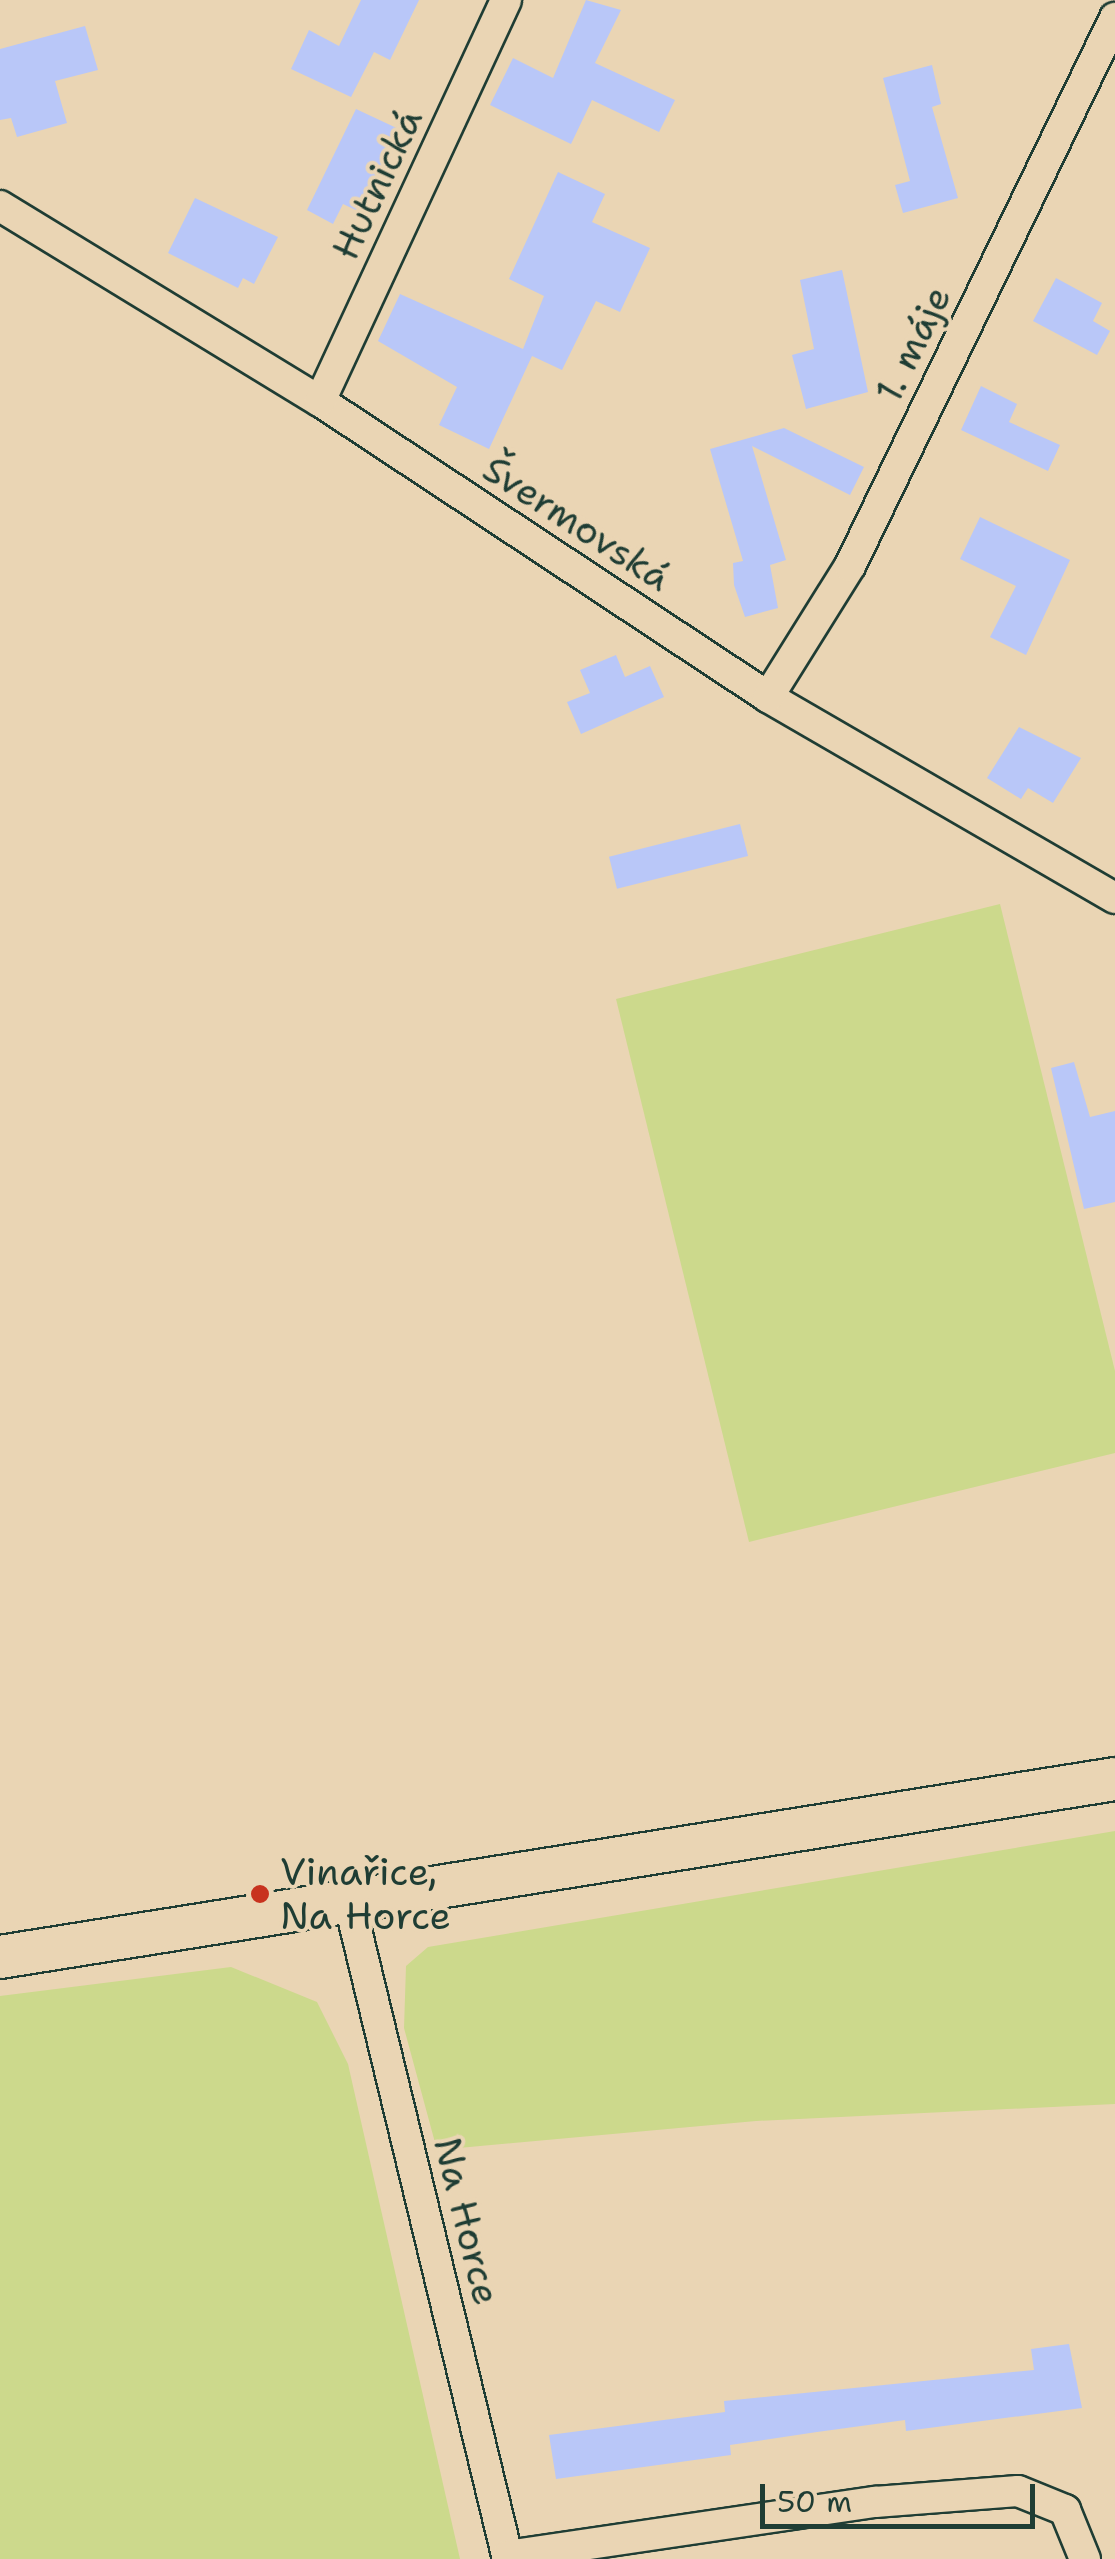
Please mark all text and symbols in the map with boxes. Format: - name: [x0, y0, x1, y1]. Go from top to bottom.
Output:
- street label: Hutnická: [322, 101, 432, 267]
- street label: 1. máje: [865, 278, 961, 410]
- street label: Švermovská: [475, 446, 679, 600]
- place label: Vinařice, Na Horce: [280, 1849, 451, 1938]
- marker: Vinařice, Na Horce: [249, 1883, 271, 1905]
- street label: Na Horce: [424, 2133, 510, 2309]
- scale bar: [765, 2464, 1040, 2526]
- text: 50 m: [777, 2481, 852, 2522]

